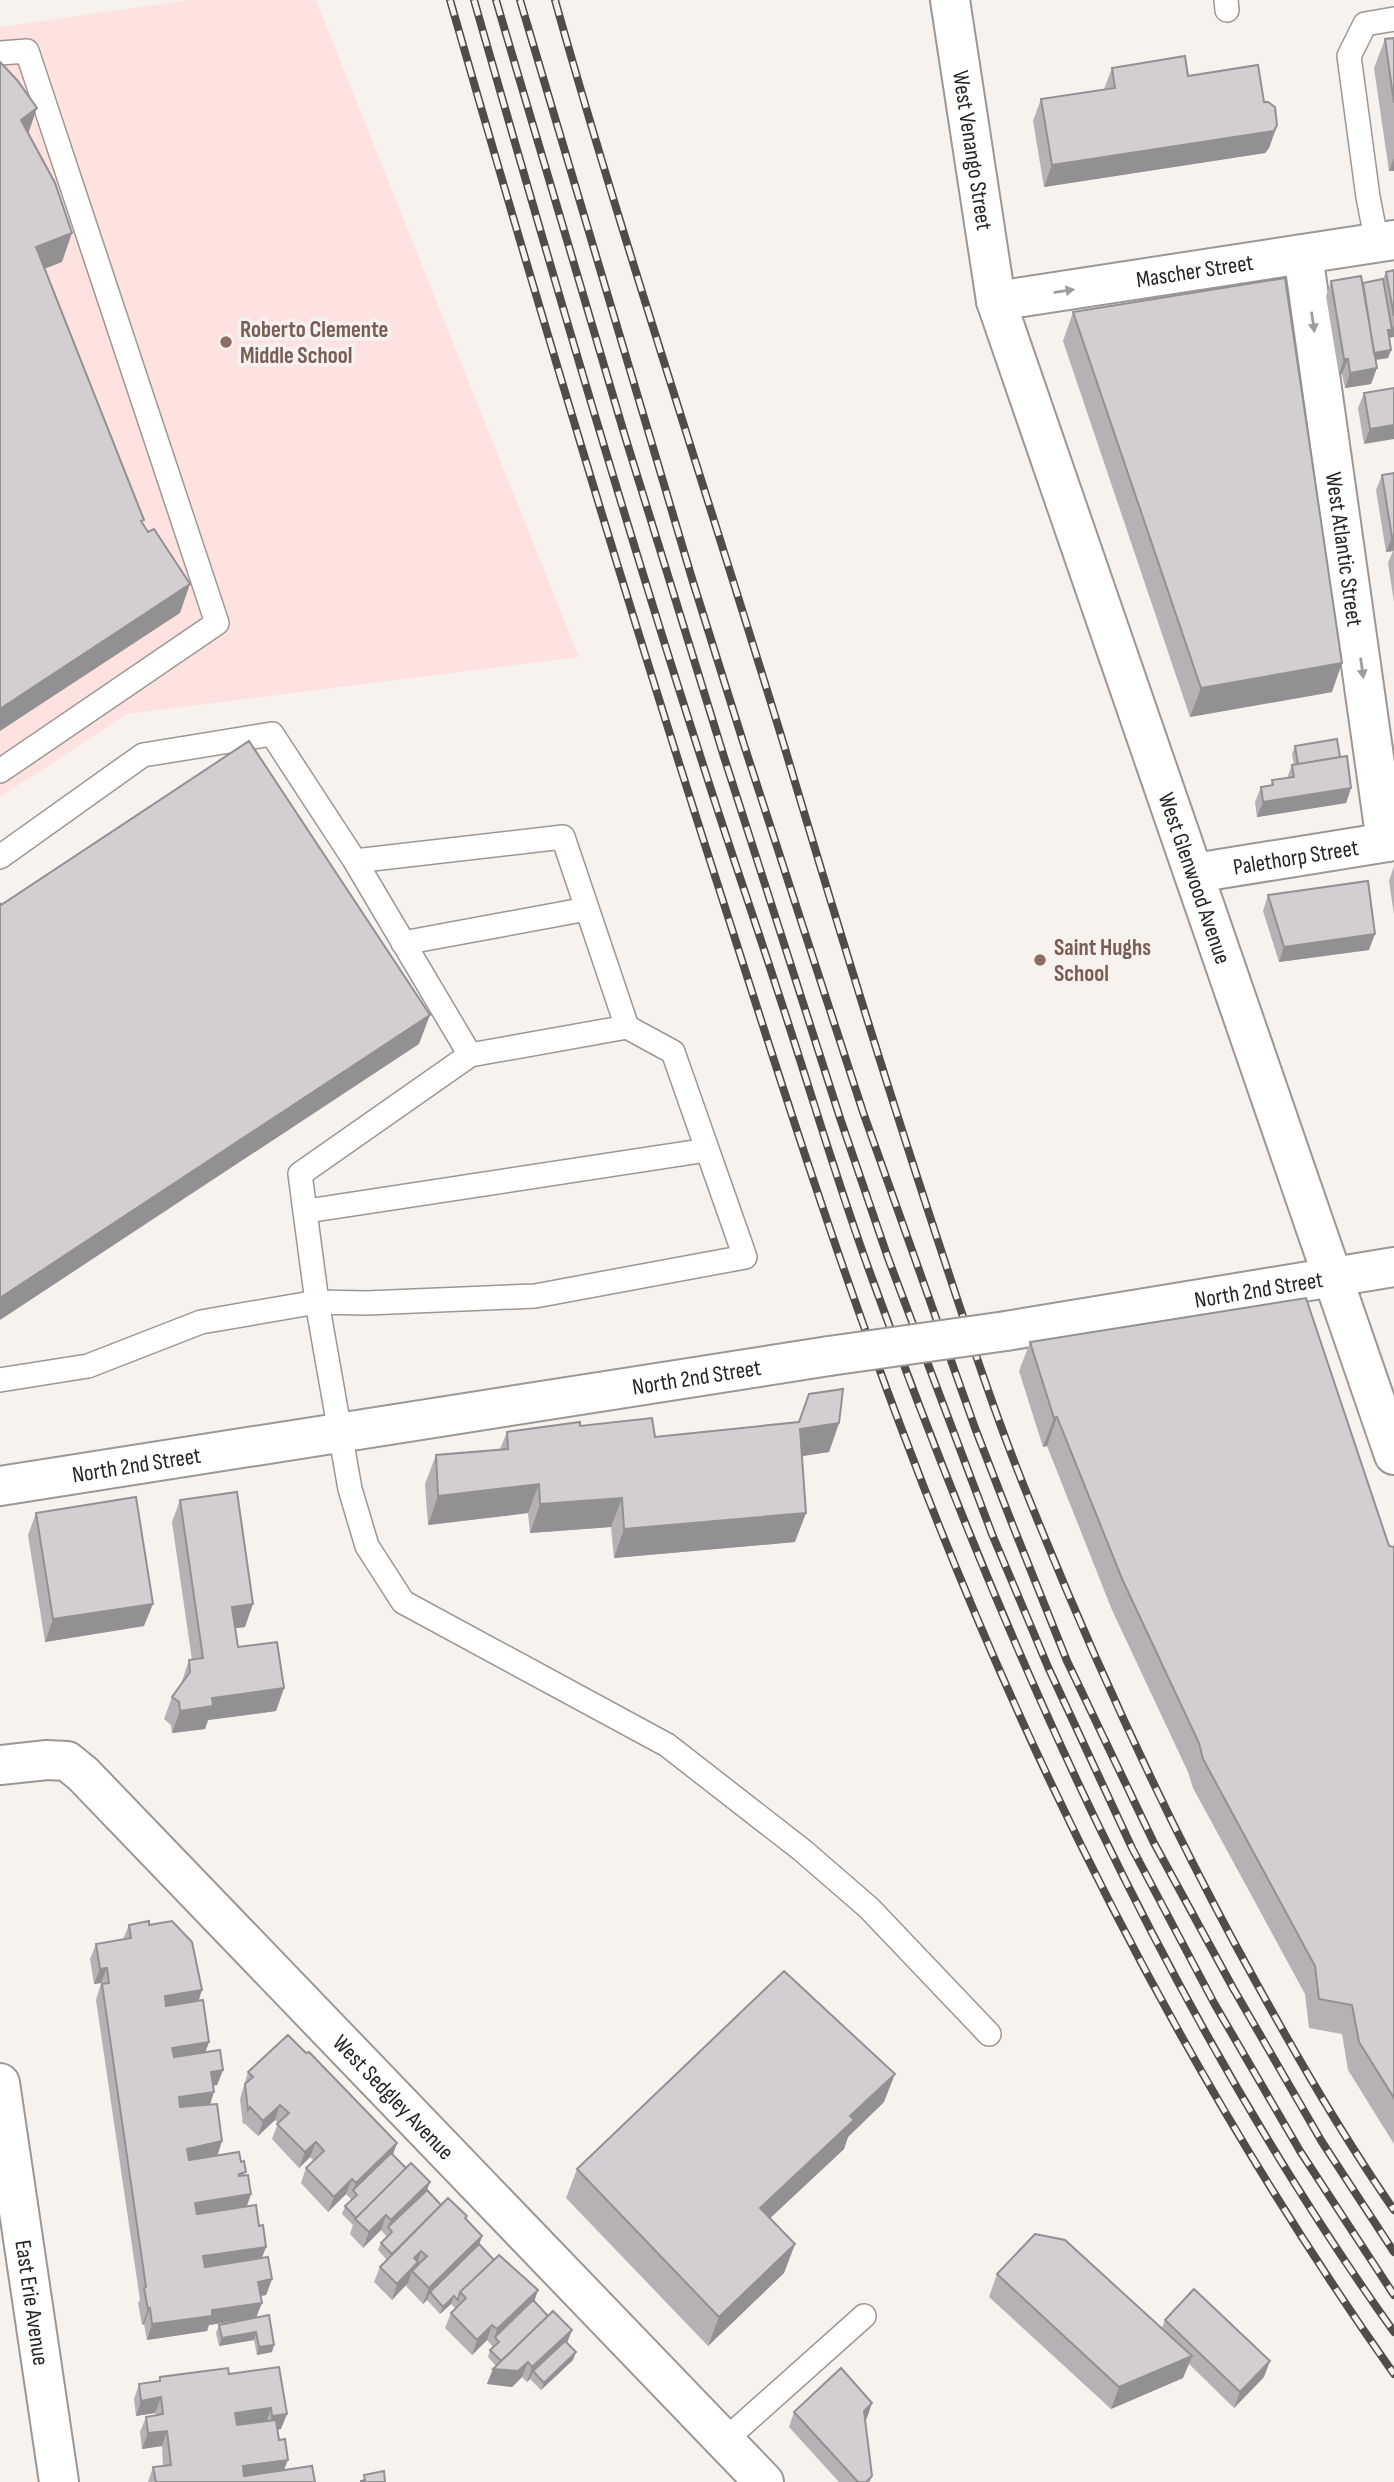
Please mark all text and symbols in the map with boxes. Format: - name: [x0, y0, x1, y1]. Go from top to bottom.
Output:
- street label: West Venango Street: [946, 69, 998, 232]
- street label: Mascher Street: [1134, 249, 1255, 294]
- one-way arrow: [1053, 285, 1075, 296]
- one-way arrow: [1307, 311, 1318, 333]
- place label: Roberto Clemente Middle School: [240, 316, 388, 370]
- marker: Roberto Clemente Middle School: [218, 334, 234, 350]
- street label: West Atlantic Street: [1319, 470, 1368, 628]
- one-way arrow: [1356, 657, 1367, 679]
- street label: West Glenwood Avenue: [1152, 789, 1237, 968]
- street label: Palethorp Street: [1231, 834, 1361, 882]
- place label: Saint Hughs School: [1054, 934, 1151, 988]
- marker: Saint Hughs School: [1032, 952, 1048, 968]
- street label: North 2nd Street: [1192, 1266, 1325, 1315]
- street label: North 2nd Street: [630, 1354, 763, 1402]
- street label: North 2nd Street: [70, 1442, 203, 1489]
- street label: West Sedgley Avenue: [326, 2029, 459, 2166]
- street label: East Erie Avenue: [8, 2238, 55, 2367]

